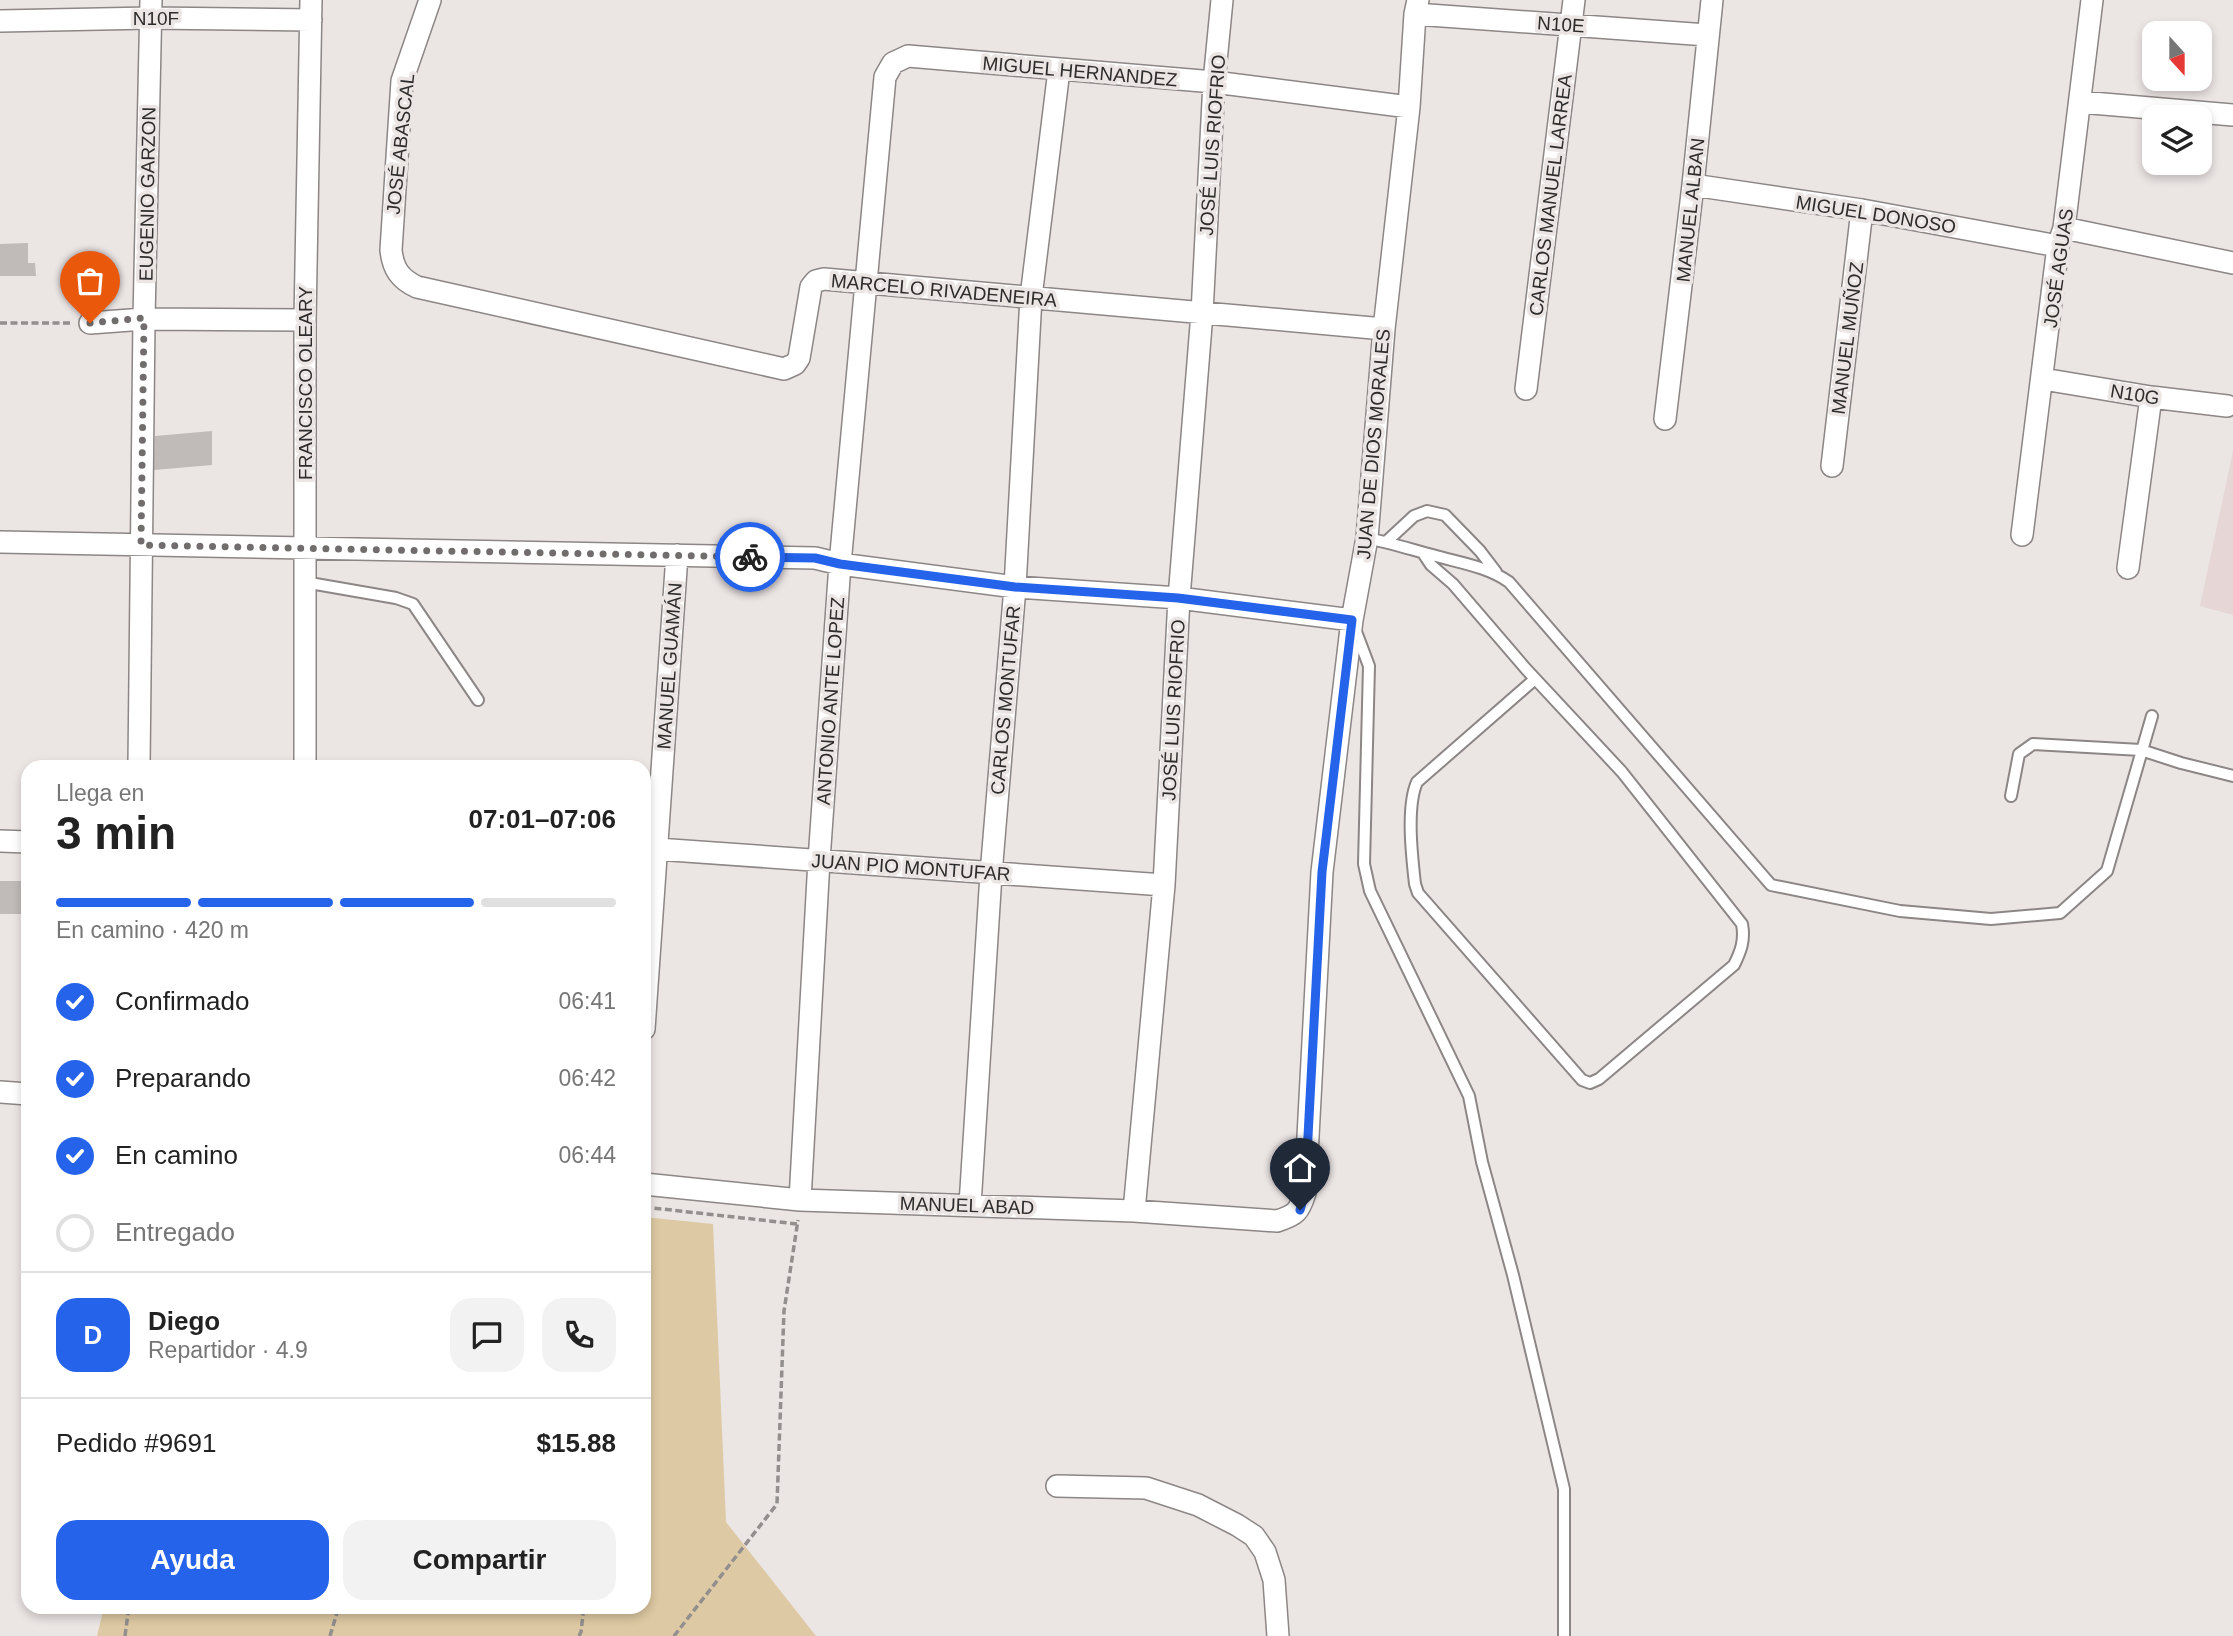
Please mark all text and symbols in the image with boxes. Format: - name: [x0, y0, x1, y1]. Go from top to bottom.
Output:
- street label: N10F: [133, 8, 179, 29]
- street label: N10E: [1537, 12, 1585, 37]
- north arrow: [2142, 21, 2212, 91]
- map controls: [2142, 21, 2212, 175]
- street label: MIGUEL HERNANDEZ: [982, 53, 1179, 91]
- street label: JOSÉ LUIS RIOFRIO: [1196, 54, 1229, 236]
- street label: JOSÉ ABASCAL: [383, 73, 418, 216]
- street label: CARLOS MANUEL LARREA: [1525, 73, 1576, 317]
- button: layers: [2142, 105, 2212, 175]
- street label: EUGENIO GARZON: [135, 107, 160, 281]
- street label: MANUEL ALBAN: [1672, 137, 1709, 283]
- street label: MIGUEL DONOSO: [1794, 191, 1958, 238]
- street label: JOSÉ AGUAS: [2040, 207, 2077, 329]
- pin: [60, 251, 120, 323]
- street label: MANUEL MUÑOZ: [1828, 260, 1867, 415]
- icon: bag: [71, 262, 109, 300]
- street label: MARCELO RIVADENEIRA: [830, 270, 1058, 311]
- street label: FRANCISCO OLEARY: [295, 286, 316, 480]
- street label: JUAN DE DIOS MORALES: [1353, 328, 1394, 560]
- street label: N10G: [2109, 380, 2161, 409]
- courier: [715, 522, 785, 592]
- icon: bike: [731, 538, 769, 576]
- street label: MANUEL GUAMÁN: [653, 582, 686, 750]
- street label: ANTONIO ANTE LOPEZ: [813, 596, 848, 806]
- street label: CARLOS MONTUFAR: [987, 604, 1024, 796]
- street label: JOSÉ LUIS RIOFRIO: [1158, 619, 1189, 801]
- text: Llega en: [56, 780, 144, 806]
- text: 07:01–07:06: [469, 804, 616, 834]
- text: 3 min: [56, 807, 176, 859]
- street label: JUAN PIO MONTUFAR: [811, 850, 1011, 885]
- text: En camino · 420 m: [56, 917, 249, 943]
- icon: check: [56, 983, 94, 1021]
- text: Confirmado: [115, 986, 249, 1016]
- text: 06:41: [558, 988, 616, 1014]
- icon: check: [56, 1060, 94, 1098]
- text: Preparando: [115, 1063, 251, 1093]
- text: 06:42: [558, 1065, 616, 1091]
- icon: check: [56, 1137, 94, 1175]
- pin: [1270, 1138, 1330, 1210]
- text: En camino: [115, 1140, 238, 1170]
- text: 06:44: [558, 1142, 616, 1168]
- icon: home: [1281, 1149, 1319, 1187]
- street label: MANUEL ABAD: [899, 1193, 1035, 1218]
- text: Entregado: [115, 1217, 235, 1247]
- button: chat: [450, 1298, 524, 1372]
- button: phone: [542, 1298, 616, 1372]
- text: Diego: [148, 1306, 220, 1336]
- text: D: [84, 1320, 102, 1350]
- text: Repartidor · 4.9: [148, 1337, 308, 1363]
- text: Pedido #9691: [56, 1428, 216, 1458]
- text: $15.88: [536, 1428, 616, 1458]
- button: Ayuda: [56, 1520, 329, 1600]
- button: Compartir: [343, 1520, 616, 1600]

